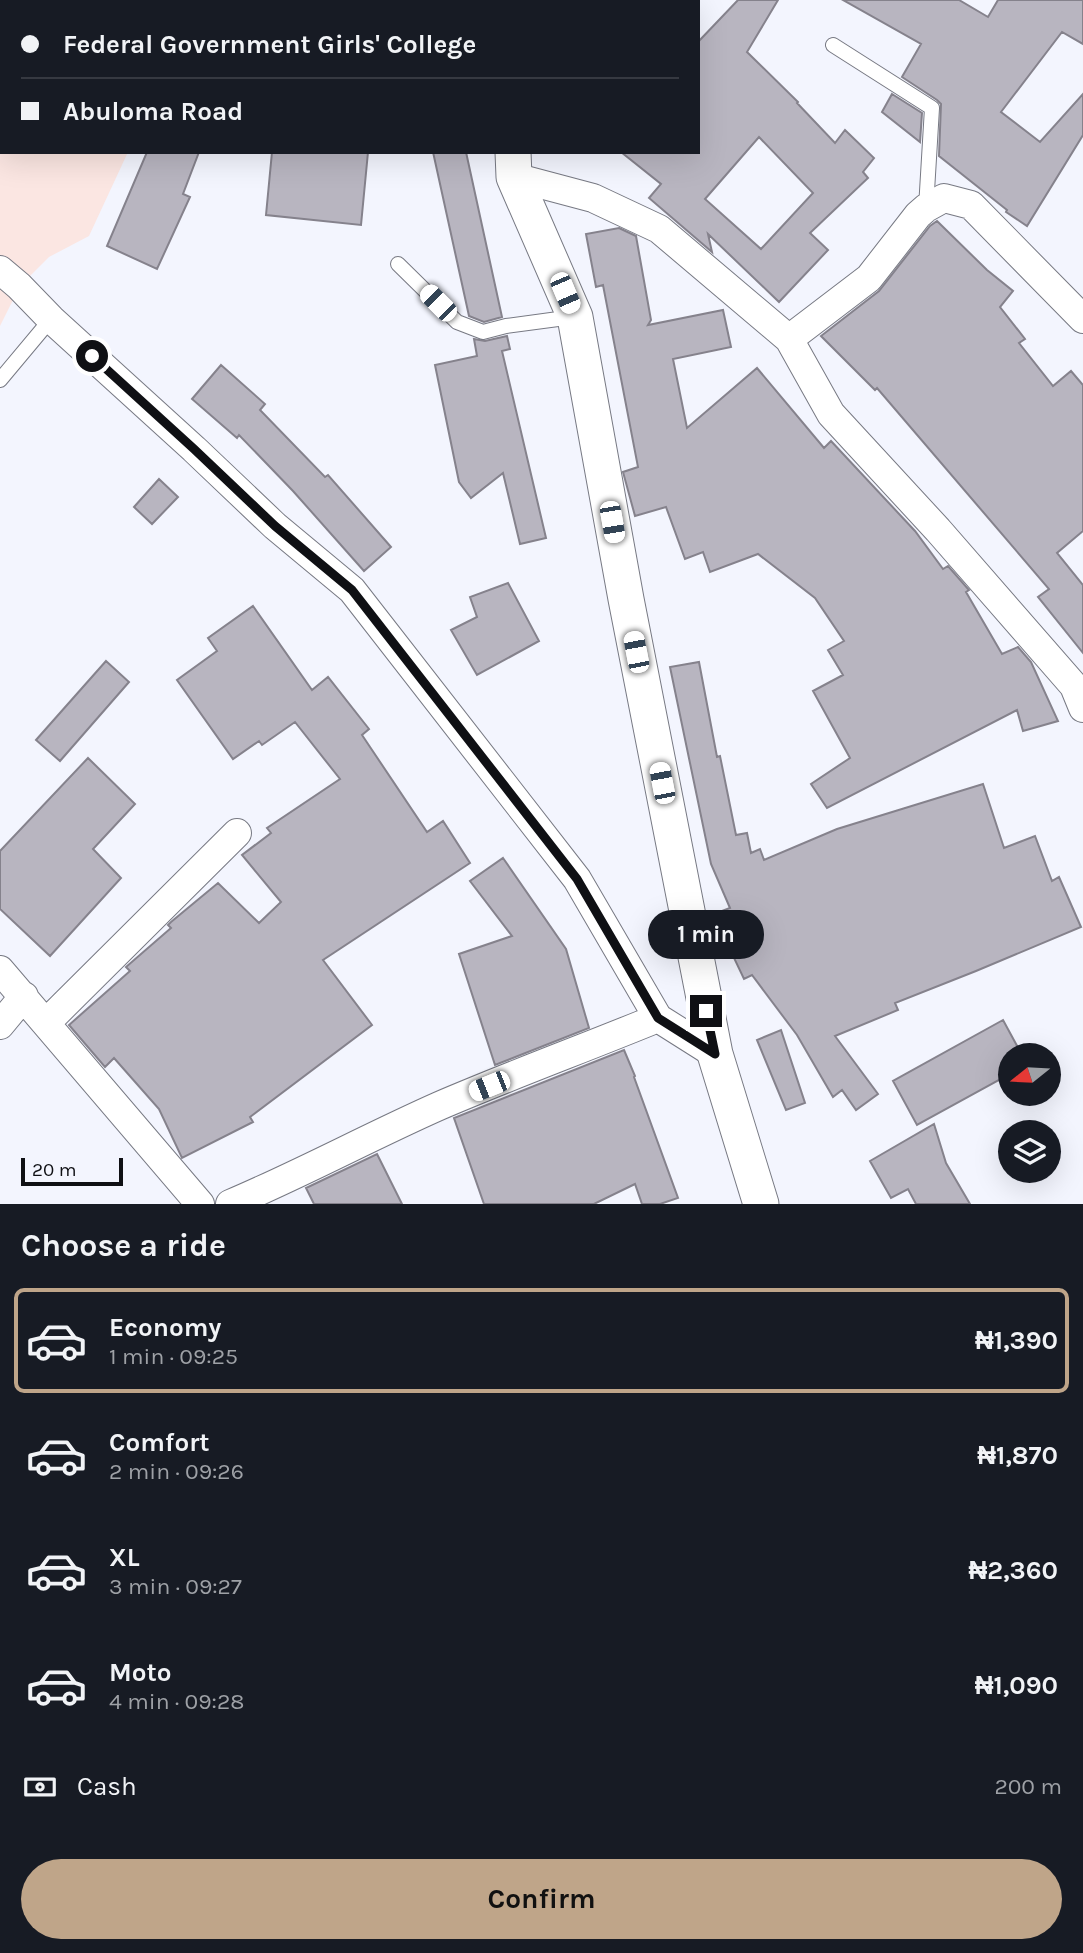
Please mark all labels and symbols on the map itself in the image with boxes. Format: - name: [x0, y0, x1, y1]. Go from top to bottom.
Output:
- car: [548, 270, 583, 316]
- car: [416, 281, 461, 325]
- route start: [76, 340, 108, 372]
- car: [599, 499, 626, 545]
- car: [622, 629, 651, 675]
- car: [648, 760, 677, 806]
- callout: 1 min: [648, 909, 764, 958]
- route end: [690, 995, 722, 1027]
- north arrow: [998, 1043, 1060, 1106]
- car: [466, 1068, 513, 1104]
- scale bar: [21, 1155, 122, 1187]

